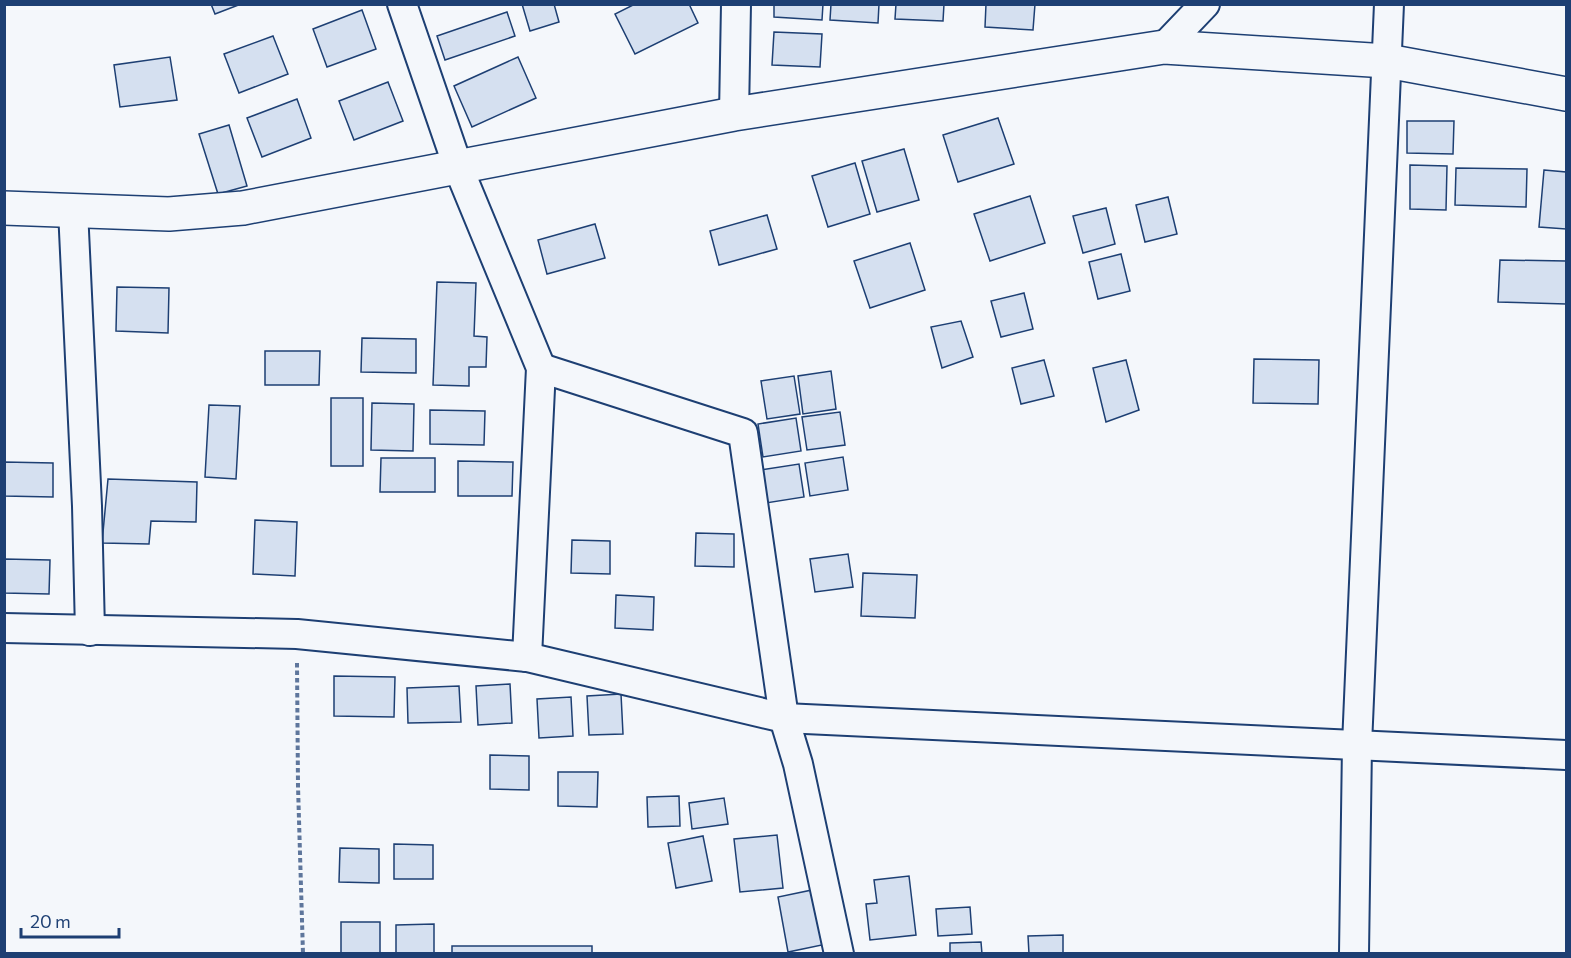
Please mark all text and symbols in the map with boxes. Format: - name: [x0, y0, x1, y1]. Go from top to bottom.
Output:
- scale bar: [21, 901, 118, 939]
- text: 20 m: [30, 910, 71, 932]

